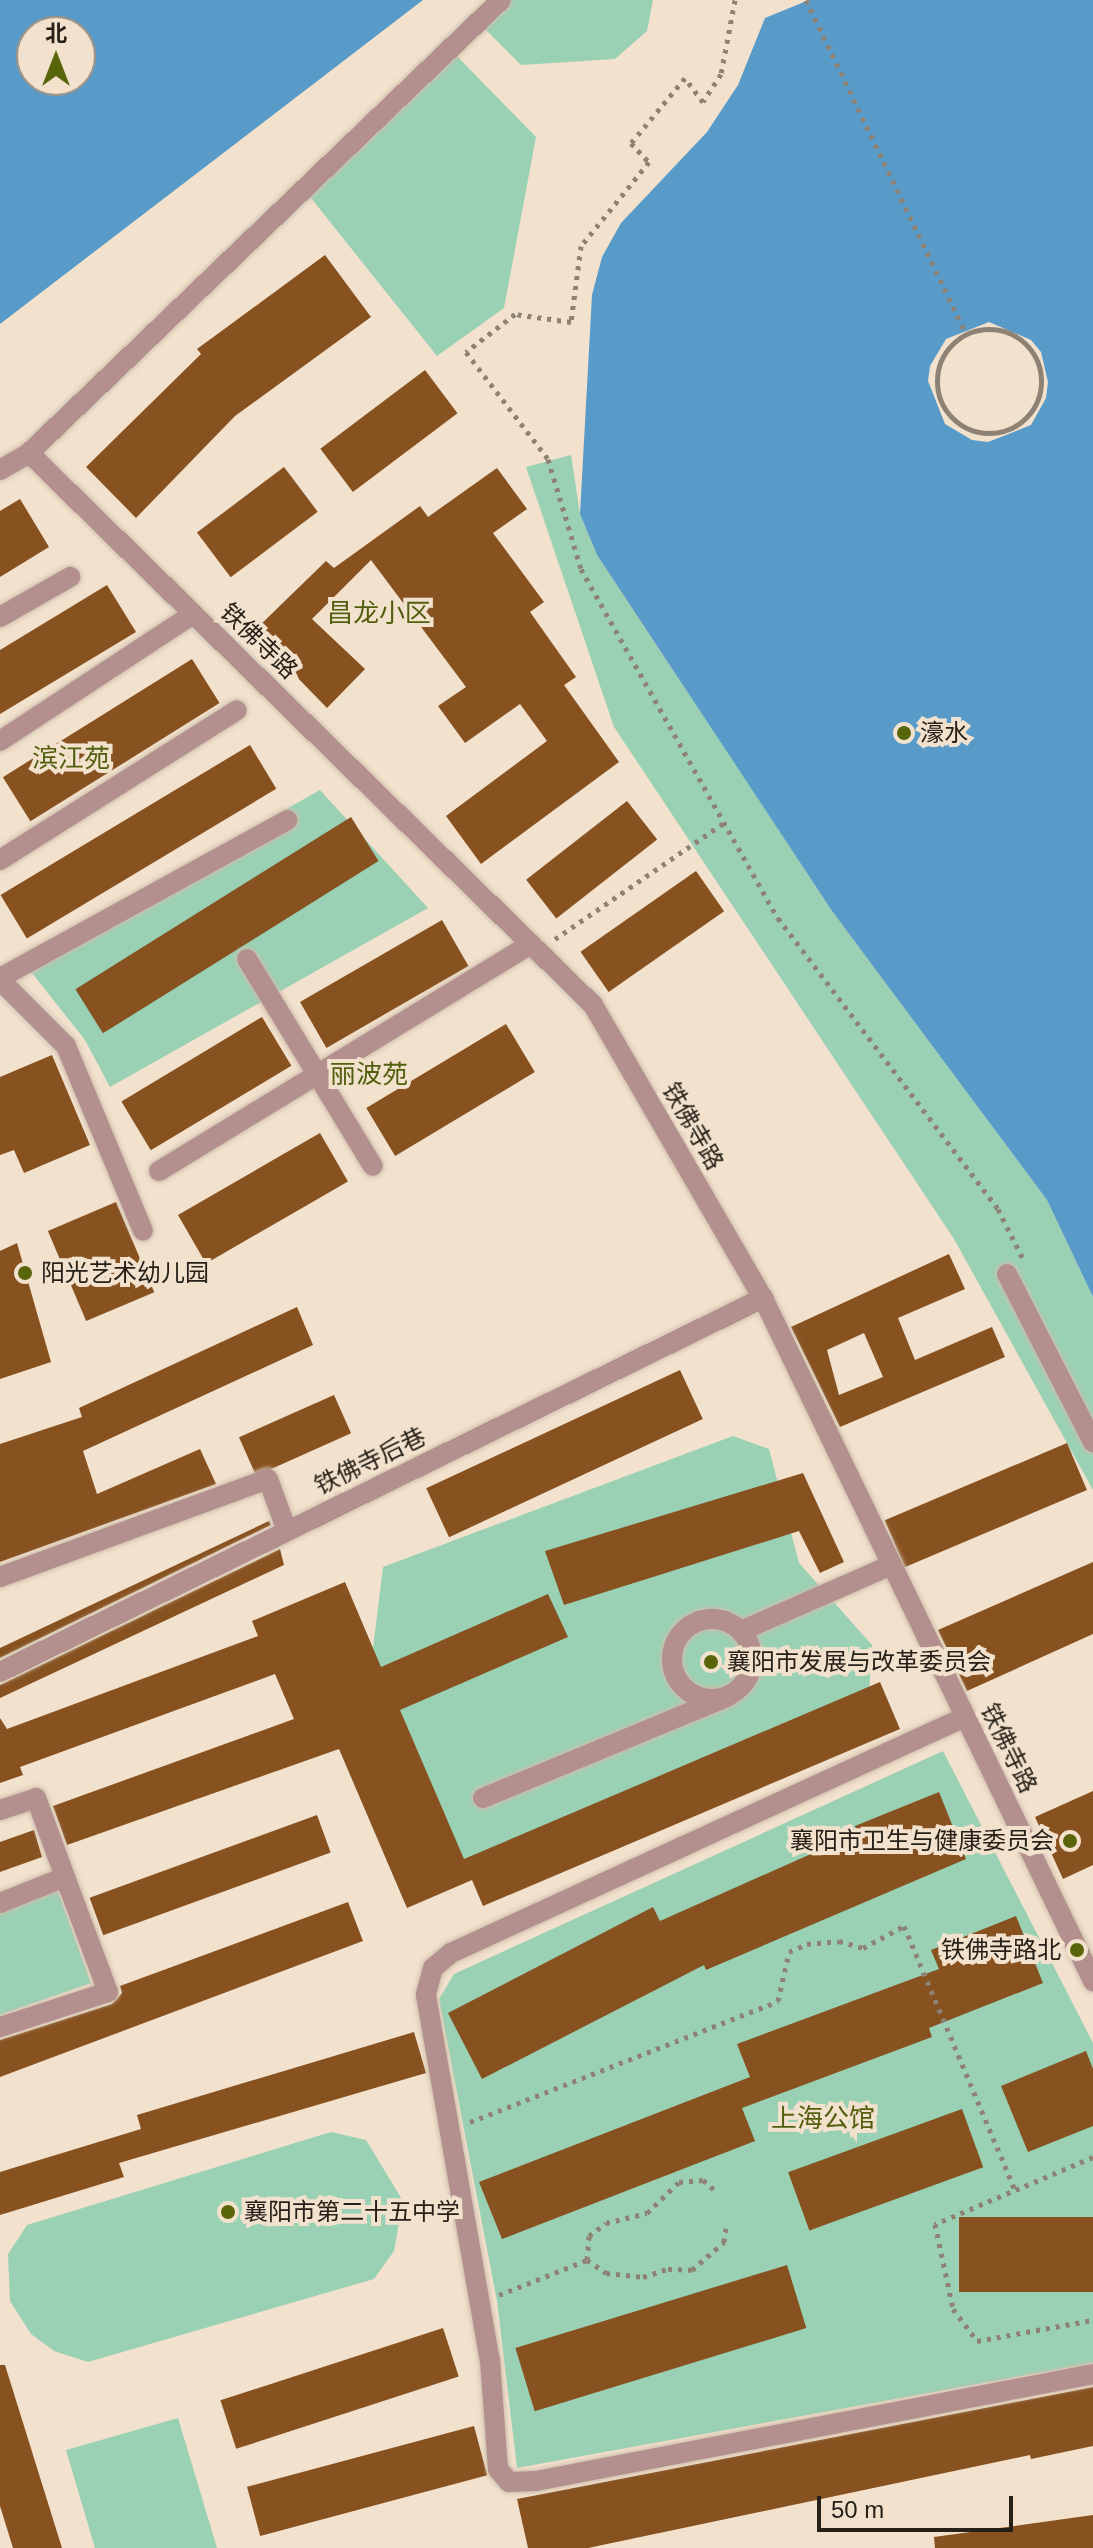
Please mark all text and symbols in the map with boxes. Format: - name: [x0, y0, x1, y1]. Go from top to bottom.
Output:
- north arrow: [16, 16, 96, 96]
- text: 北: [45, 21, 67, 46]
- street label: 铁佛寺路: [214, 597, 304, 685]
- district label: 昌龙小区: [327, 598, 431, 630]
- place label: 濠水: [920, 719, 968, 747]
- marker: 濠水: [895, 724, 913, 742]
- district label: 滨江苑: [32, 743, 110, 775]
- district label: 丽波苑: [330, 1059, 408, 1091]
- street label: 铁佛寺路: [657, 1077, 729, 1175]
- place label: 阳光艺术幼儿园: [41, 1259, 209, 1287]
- marker: 阳光艺术幼儿园: [16, 1264, 34, 1282]
- street label: 铁佛寺后巷: [310, 1422, 430, 1500]
- place label: 襄阳市发展与改革委员会: [727, 1648, 991, 1676]
- marker: 襄阳市发展与改革委员会: [702, 1653, 720, 1671]
- street label: 铁佛寺路: [975, 1699, 1043, 1797]
- place label: 襄阳市卫生与健康委员会: [790, 1827, 1054, 1855]
- marker: 襄阳市卫生与健康委员会: [1061, 1832, 1079, 1850]
- place label: 铁佛寺路北: [941, 1936, 1061, 1964]
- marker: 铁佛寺路北: [1068, 1941, 1086, 1959]
- district label: 上海公馆: [771, 2103, 875, 2135]
- place label: 襄阳市第二十五中学: [244, 2198, 460, 2226]
- marker: 襄阳市第二十五中学: [219, 2203, 237, 2221]
- scale bar: [821, 2480, 1017, 2530]
- text: 50 m: [831, 2496, 884, 2523]

